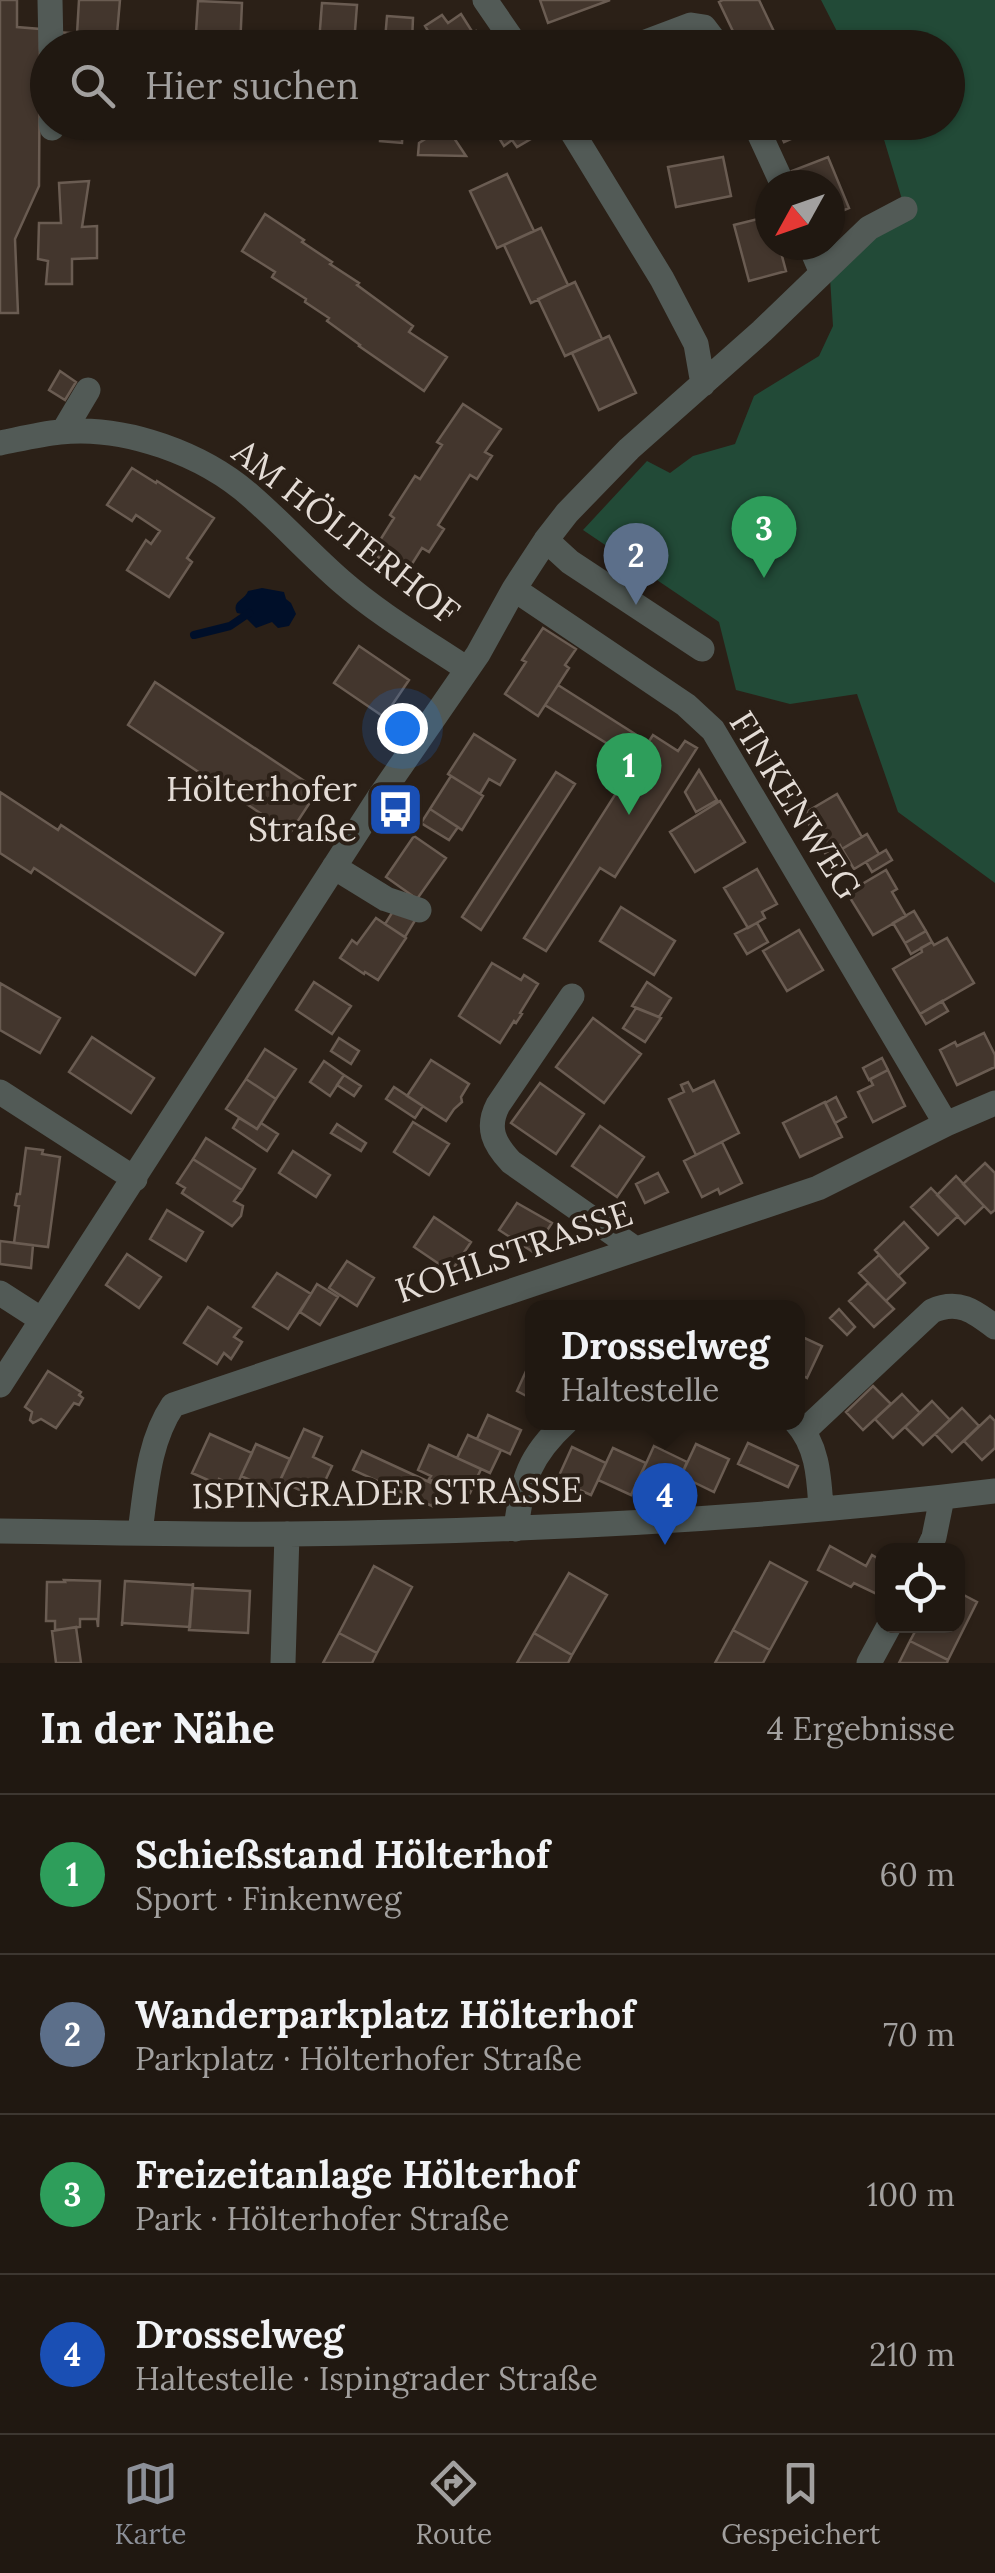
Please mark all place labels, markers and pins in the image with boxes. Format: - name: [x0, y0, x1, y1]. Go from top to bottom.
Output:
- pin: 3: [732, 496, 796, 578]
- pin: 2: [604, 522, 668, 605]
- pin: 1: [596, 732, 662, 815]
- place label: Hölterhofer Straße: [166, 766, 357, 851]
- bus stop icon: Hölterhofer Straße: [366, 779, 426, 839]
- pin: 4: [632, 1462, 698, 1545]

